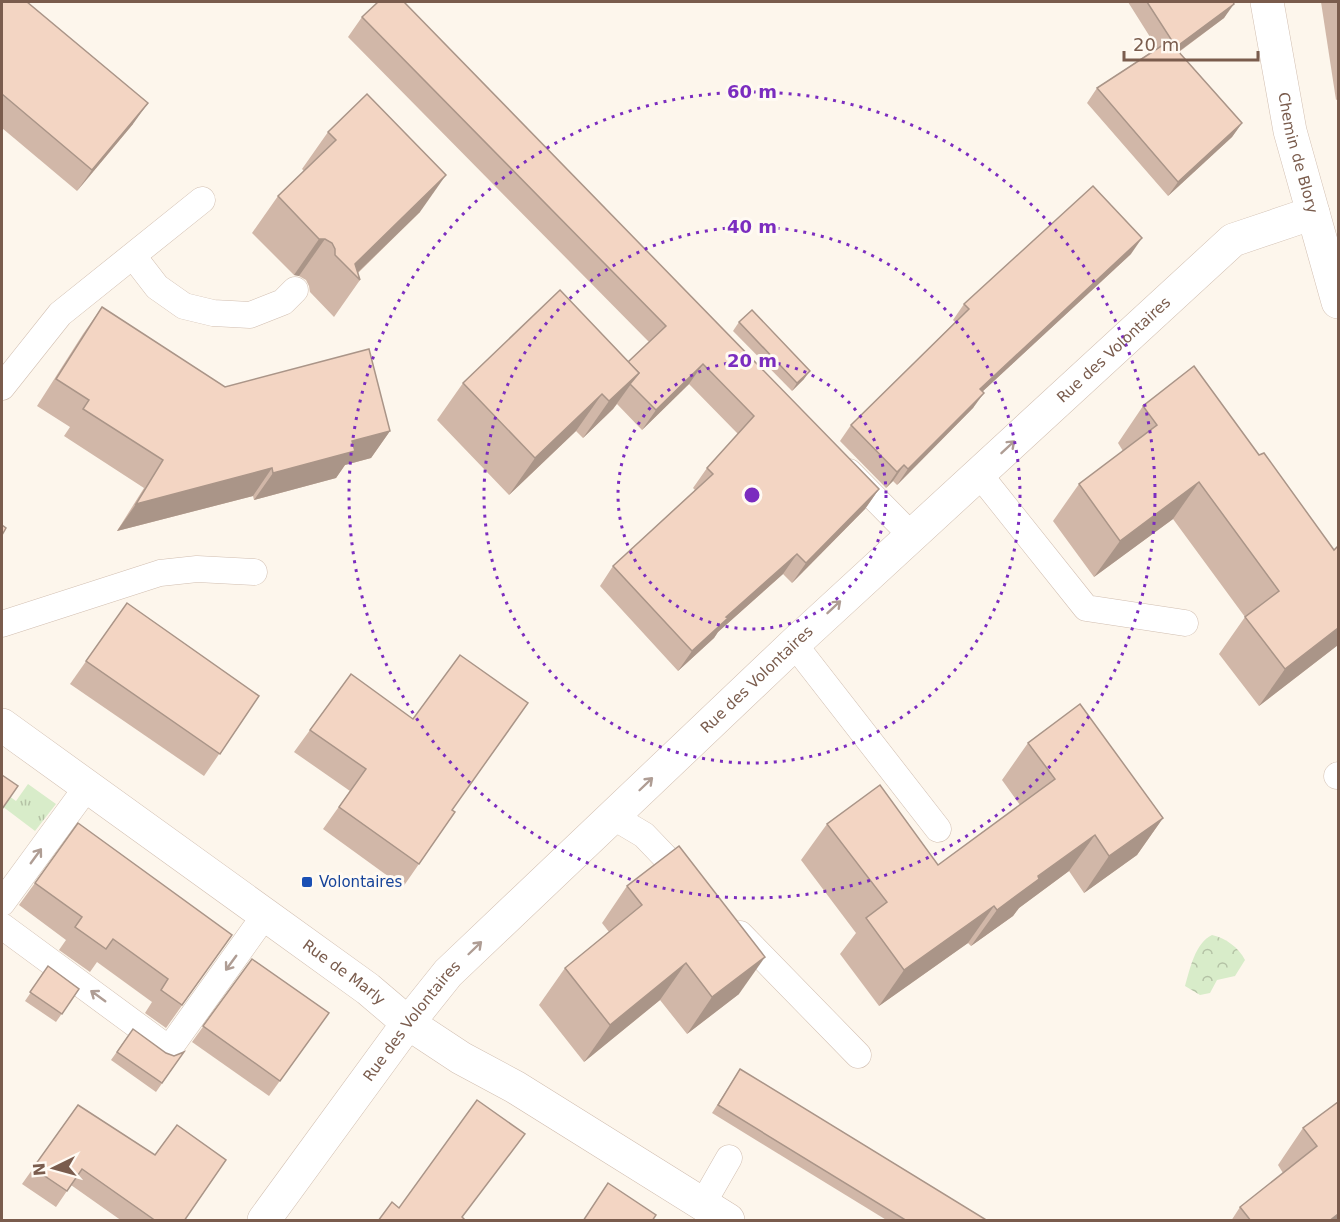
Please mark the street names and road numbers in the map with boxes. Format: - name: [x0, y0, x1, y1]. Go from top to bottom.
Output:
- street label: Chemin de Blory: [1274, 91, 1322, 216]
- street label: Rue des Volontaires: [1053, 293, 1174, 407]
- street label: Rue des Volontaires: [697, 622, 817, 737]
- street label: Rue de Marly: [299, 936, 389, 1009]
- street label: Rue des Volontaires: [359, 957, 464, 1085]

